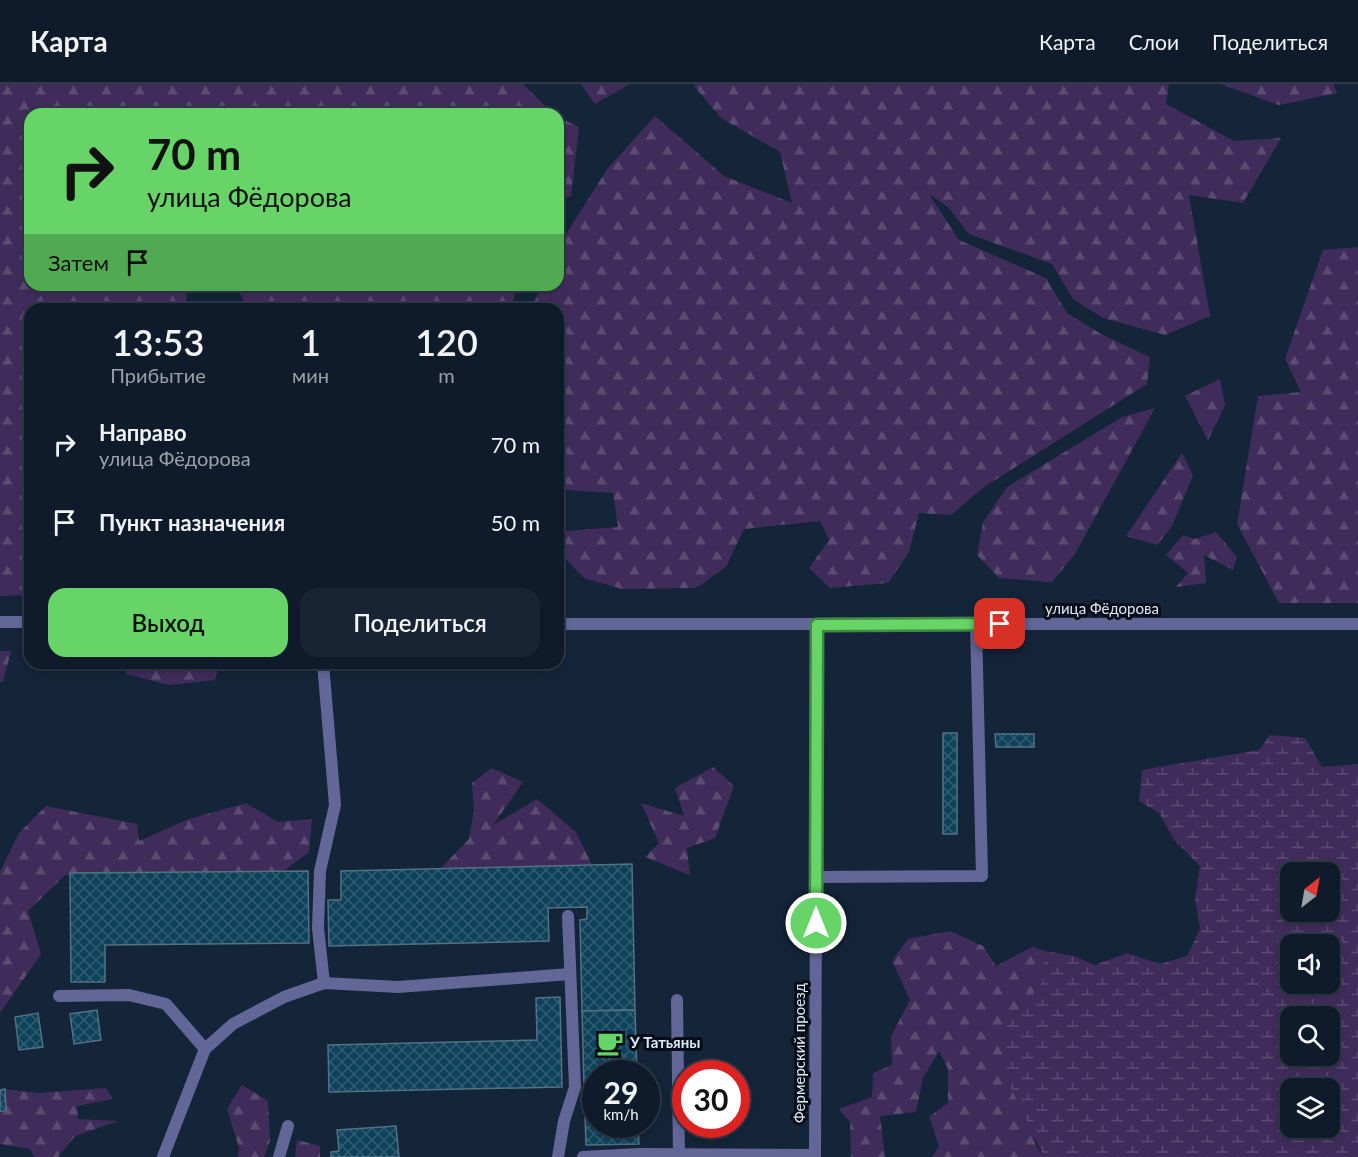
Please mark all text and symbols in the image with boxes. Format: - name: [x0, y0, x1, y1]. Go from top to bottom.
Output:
- text: Карта: [30, 24, 108, 58]
- text: Карта: [1039, 29, 1096, 54]
- text: Слои: [1129, 29, 1179, 54]
- text: Поделиться: [1212, 29, 1328, 54]
- text: 70 m: [147, 129, 241, 179]
- icon: right: [48, 132, 126, 210]
- text: улица Фёдорова: [147, 180, 352, 213]
- icon: arrive: [121, 246, 154, 279]
- text: Затем: [48, 249, 109, 276]
- text: 13:53: [112, 320, 204, 364]
- text: 1: [300, 320, 321, 364]
- text: 120: [415, 320, 478, 364]
- text: Прибытие: [110, 363, 206, 387]
- text: мин: [292, 363, 329, 387]
- text: m: [438, 363, 455, 387]
- text: Направо: [99, 419, 187, 446]
- icon: right: [48, 428, 81, 461]
- text: 70 m: [491, 431, 540, 458]
- text: улица Фёдорова: [99, 446, 251, 470]
- icon: arrive: [48, 506, 81, 539]
- text: Пункт назначения: [99, 509, 285, 536]
- text: 50 m: [491, 509, 540, 536]
- button: Выход: [48, 588, 288, 657]
- button: Поделиться: [300, 588, 540, 657]
- pin: [974, 598, 1025, 649]
- street label: улица Фёдорова: [1045, 599, 1159, 617]
- icon: arrive: [983, 607, 1016, 640]
- north arrow: [1280, 862, 1340, 922]
- map controls: [1280, 862, 1340, 1138]
- position arrow: [784, 891, 848, 955]
- button: sound: [1280, 934, 1340, 994]
- street label: Фермерский проезд: [790, 983, 808, 1123]
- button: search: [1280, 1006, 1340, 1066]
- cafe icon: У Татьяны: [595, 1028, 625, 1058]
- place label: У Татьяны: [629, 1033, 700, 1051]
- speed limit sign: 30: [672, 1060, 750, 1138]
- text: 29: [604, 1074, 638, 1110]
- button: layers: [1280, 1078, 1340, 1138]
- text: km/h: [603, 1105, 639, 1123]

